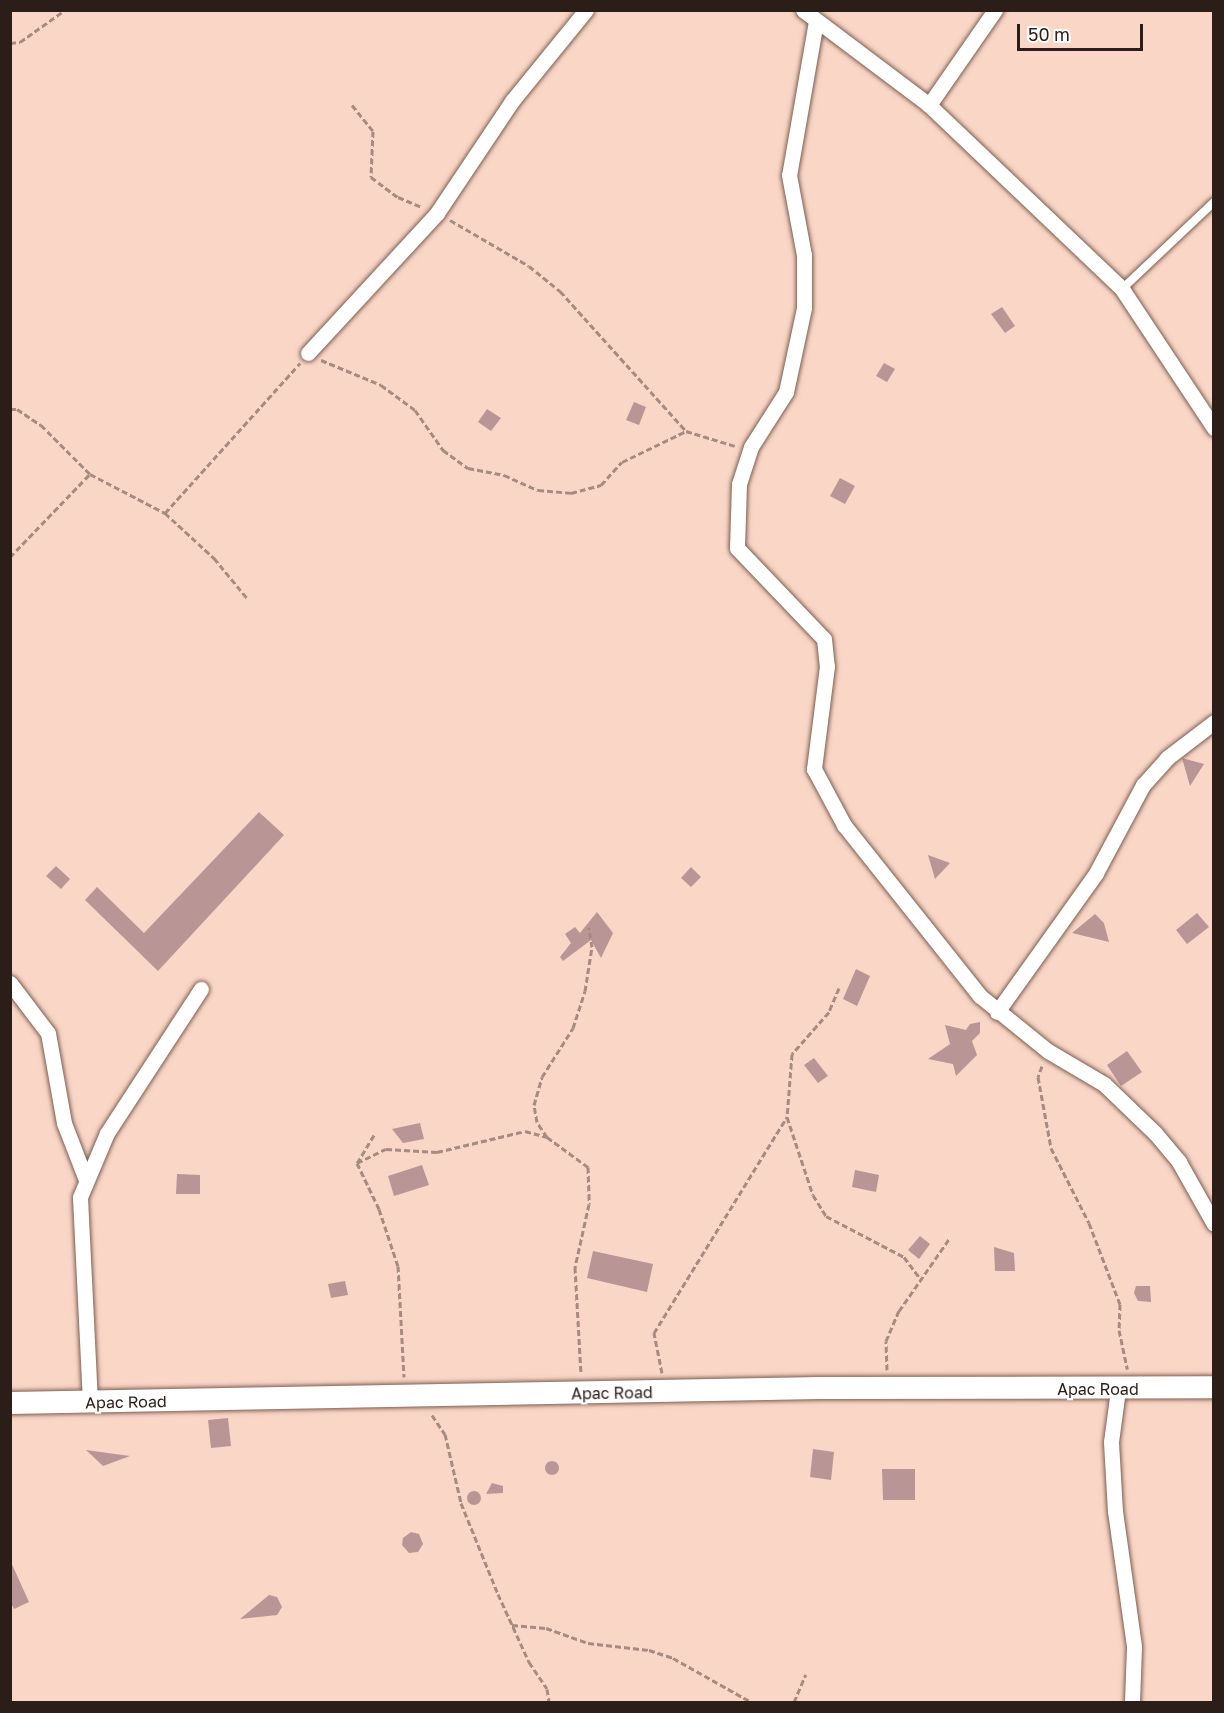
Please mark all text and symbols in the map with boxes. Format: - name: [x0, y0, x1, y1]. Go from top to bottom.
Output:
- scale bar: [1020, 12, 1146, 50]
- text: 50 m: [1028, 23, 1070, 45]
- street label: Apac Road: [1057, 1379, 1139, 1399]
- street label: Apac Road: [571, 1383, 653, 1403]
- street label: Apac Road: [85, 1392, 167, 1412]

